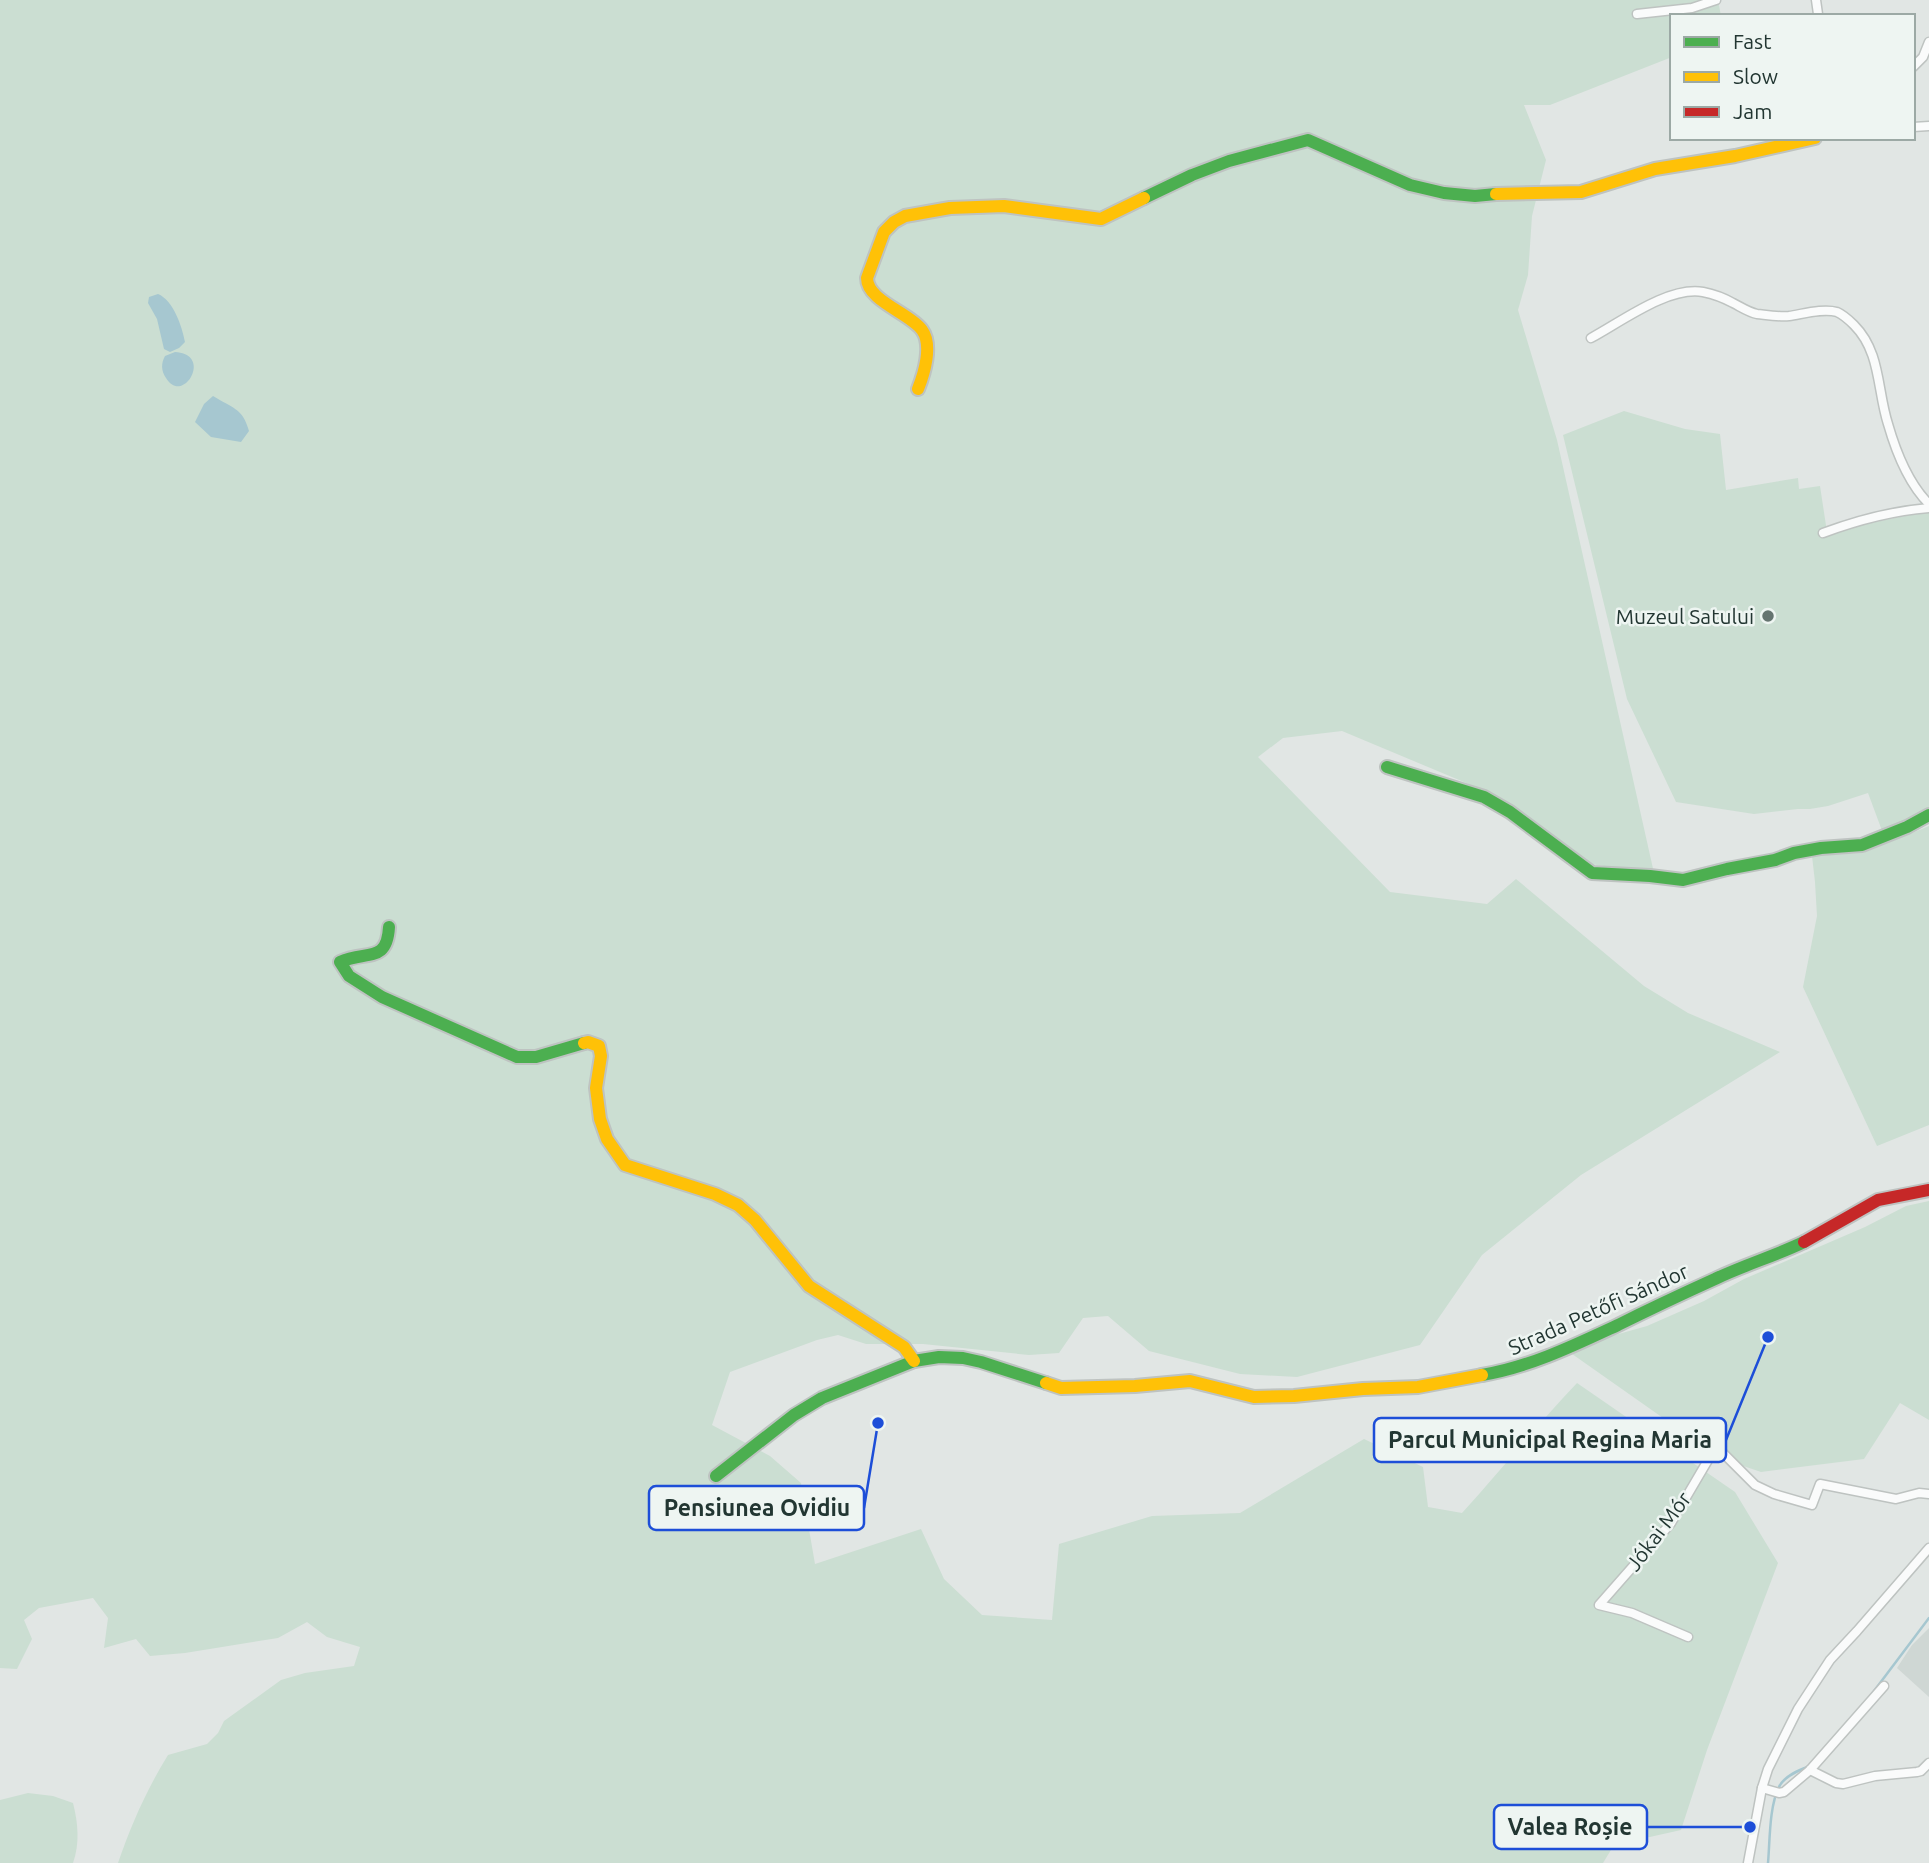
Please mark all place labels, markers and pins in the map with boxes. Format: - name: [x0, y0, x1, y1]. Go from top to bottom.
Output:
- place label: Muzeul Satului: [1616, 604, 1754, 628]
- marker: Muzeul Satului: [1760, 608, 1776, 624]
- callout: Parcul Municipal Regina Maria: [1374, 1418, 1726, 1462]
- callout: Pensiunea Ovidiu: [649, 1486, 864, 1530]
- callout: Valea Roșie: [1494, 1805, 1647, 1849]

